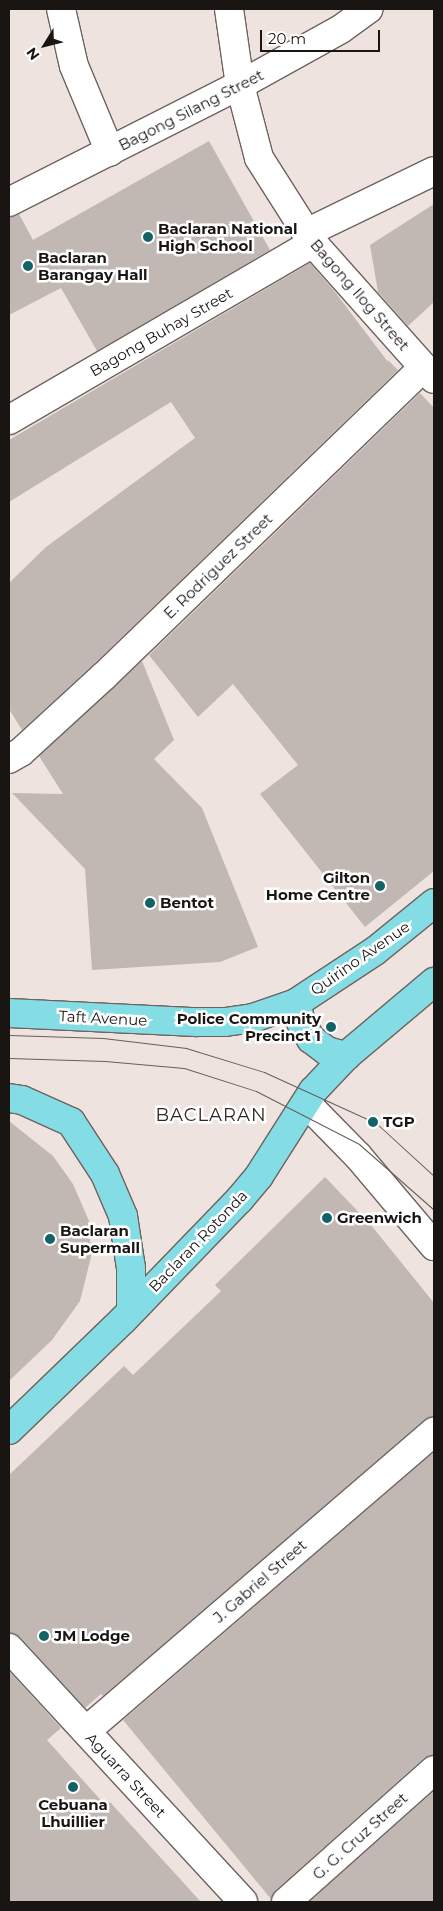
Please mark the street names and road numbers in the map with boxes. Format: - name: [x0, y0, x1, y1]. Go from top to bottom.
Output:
- street label: Bagong Silang Street: [116, 66, 266, 154]
- street label: Bagong Ilog Street: [307, 236, 413, 354]
- street label: Bagong Buhay Street: [86, 284, 236, 380]
- street label: E. Rodriguez Street: [160, 510, 276, 622]
- street label: Quirino Avenue: [307, 917, 413, 999]
- street label: Taft Avenue: [58, 1007, 148, 1029]
- street label: Baclaran Rotonda: [145, 1186, 251, 1296]
- street label: J. Gabriel Street: [210, 1536, 310, 1626]
- street label: Aguarra Street: [82, 1729, 170, 1821]
- street label: G. G. Cruz Street: [309, 1789, 411, 1883]

